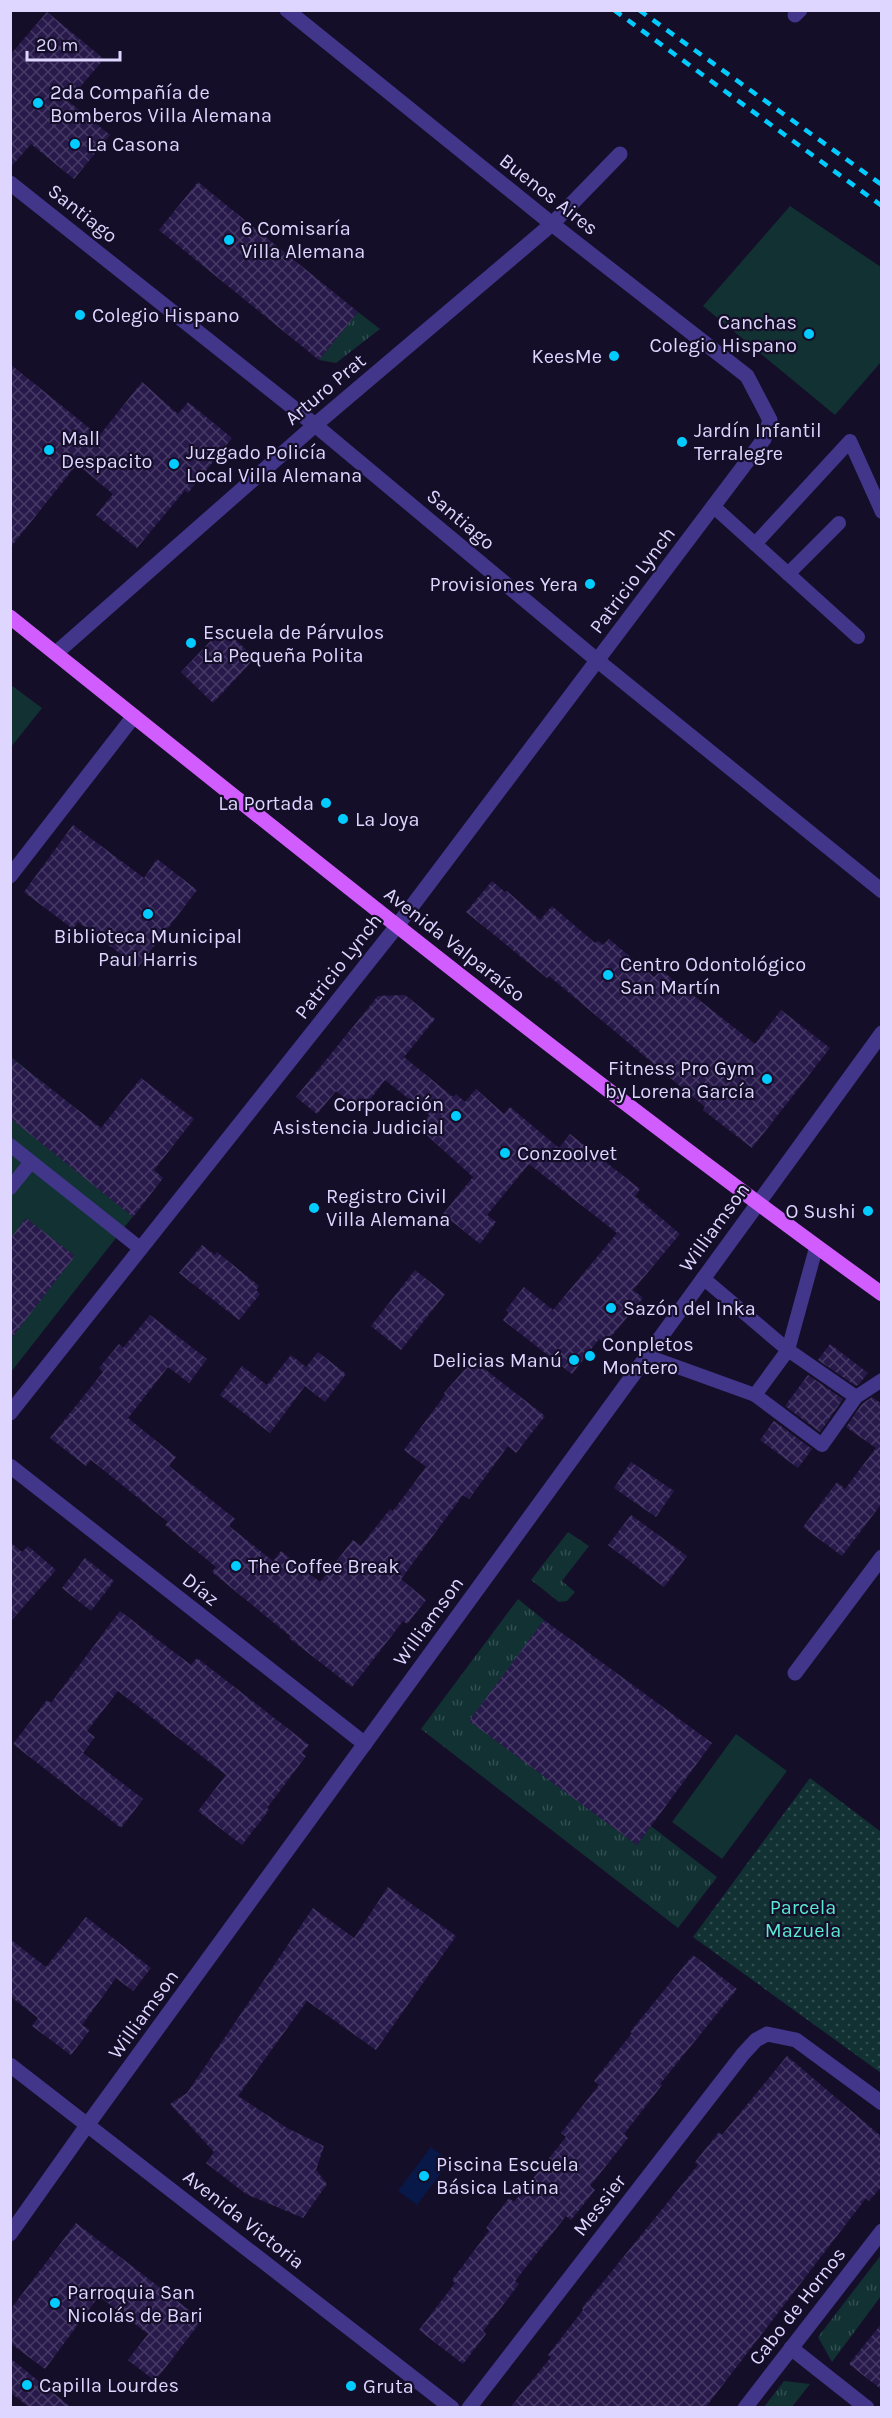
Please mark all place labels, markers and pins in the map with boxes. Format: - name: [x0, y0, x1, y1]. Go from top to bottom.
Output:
- place label: 2da Compañía de Bomberos Villa Alemana: [50, 81, 272, 127]
- marker: 2da Compañía de Bomberos Villa Alemana: [31, 96, 45, 110]
- place label: La Casona: [87, 133, 180, 156]
- marker: La Casona: [68, 137, 82, 151]
- place label: 6 Comisaría Villa Alemana: [241, 217, 365, 263]
- marker: 6 Comisaría Villa Alemana: [222, 233, 236, 247]
- place label: Colegio Hispano: [92, 304, 240, 327]
- marker: Colegio Hispano: [73, 308, 87, 322]
- place label: Canchas Colegio Hispano: [649, 311, 797, 357]
- marker: Canchas Colegio Hispano: [802, 327, 816, 341]
- place label: KeesMe: [532, 345, 602, 368]
- marker: KeesMe: [607, 349, 621, 363]
- place label: Jardín Infantil Terralegre: [694, 419, 822, 465]
- place label: Mall Despacito: [61, 427, 152, 473]
- marker: Jardín Infantil Terralegre: [675, 435, 689, 449]
- place label: Juzgado Policía Local Villa Alemana: [186, 441, 362, 487]
- marker: Mall Despacito: [42, 443, 56, 457]
- marker: Juzgado Policía Local Villa Alemana: [167, 457, 181, 471]
- place label: Provisiones Yera: [430, 573, 578, 596]
- marker: Provisiones Yera: [583, 577, 597, 591]
- place label: Escuela de Párvulos La Pequeña Polita: [203, 621, 384, 667]
- marker: Escuela de Párvulos La Pequeña Polita: [184, 636, 198, 650]
- place label: La Portada: [218, 792, 314, 815]
- marker: La Portada: [319, 796, 333, 810]
- place label: La Joya: [355, 808, 419, 831]
- marker: La Joya: [336, 812, 350, 826]
- marker: Biblioteca Municipal Paul Harris: [141, 907, 155, 921]
- place label: Biblioteca Municipal Paul Harris: [54, 925, 242, 971]
- place label: Centro Odontológico San Martín: [620, 953, 806, 999]
- marker: Centro Odontológico San Martín: [601, 968, 615, 982]
- place label: Fitness Pro Gym by Lorena García: [605, 1057, 755, 1103]
- marker: Fitness Pro Gym by Lorena García: [760, 1072, 774, 1086]
- place label: Corporación Asistencia Judicial: [273, 1093, 444, 1139]
- marker: Corporación Asistencia Judicial: [449, 1109, 463, 1123]
- place label: Conzoolvet: [517, 1142, 618, 1165]
- marker: Conzoolvet: [498, 1146, 512, 1160]
- place label: Registro Civil Villa Alemana: [326, 1185, 450, 1231]
- place label: O Sushi: [786, 1200, 856, 1223]
- marker: Registro Civil Villa Alemana: [307, 1201, 321, 1215]
- marker: O Sushi: [861, 1204, 875, 1218]
- place label: Sazón del Inka: [623, 1297, 756, 1320]
- marker: Sazón del Inka: [604, 1301, 618, 1315]
- place label: Conpletos Montero: [602, 1333, 694, 1379]
- place label: Delicias Manú: [432, 1349, 562, 1372]
- marker: Conpletos Montero: [583, 1349, 597, 1363]
- marker: Delicias Manú: [567, 1353, 581, 1367]
- place label: The Coffee Break: [248, 1555, 400, 1578]
- marker: The Coffee Break: [229, 1559, 243, 1573]
- place label: Piscina Escuela Básica Latina: [436, 2153, 579, 2199]
- marker: Piscina Escuela Básica Latina: [417, 2169, 431, 2183]
- place label: Parroquia San Nicolás de Bari: [67, 2281, 203, 2327]
- marker: Parroquia San Nicolás de Bari: [48, 2296, 62, 2310]
- place label: Capilla Lourdes: [39, 2374, 179, 2397]
- place label: Gruta: [363, 2375, 414, 2398]
- marker: Capilla Lourdes: [20, 2378, 34, 2392]
- marker: Gruta: [344, 2379, 358, 2393]

